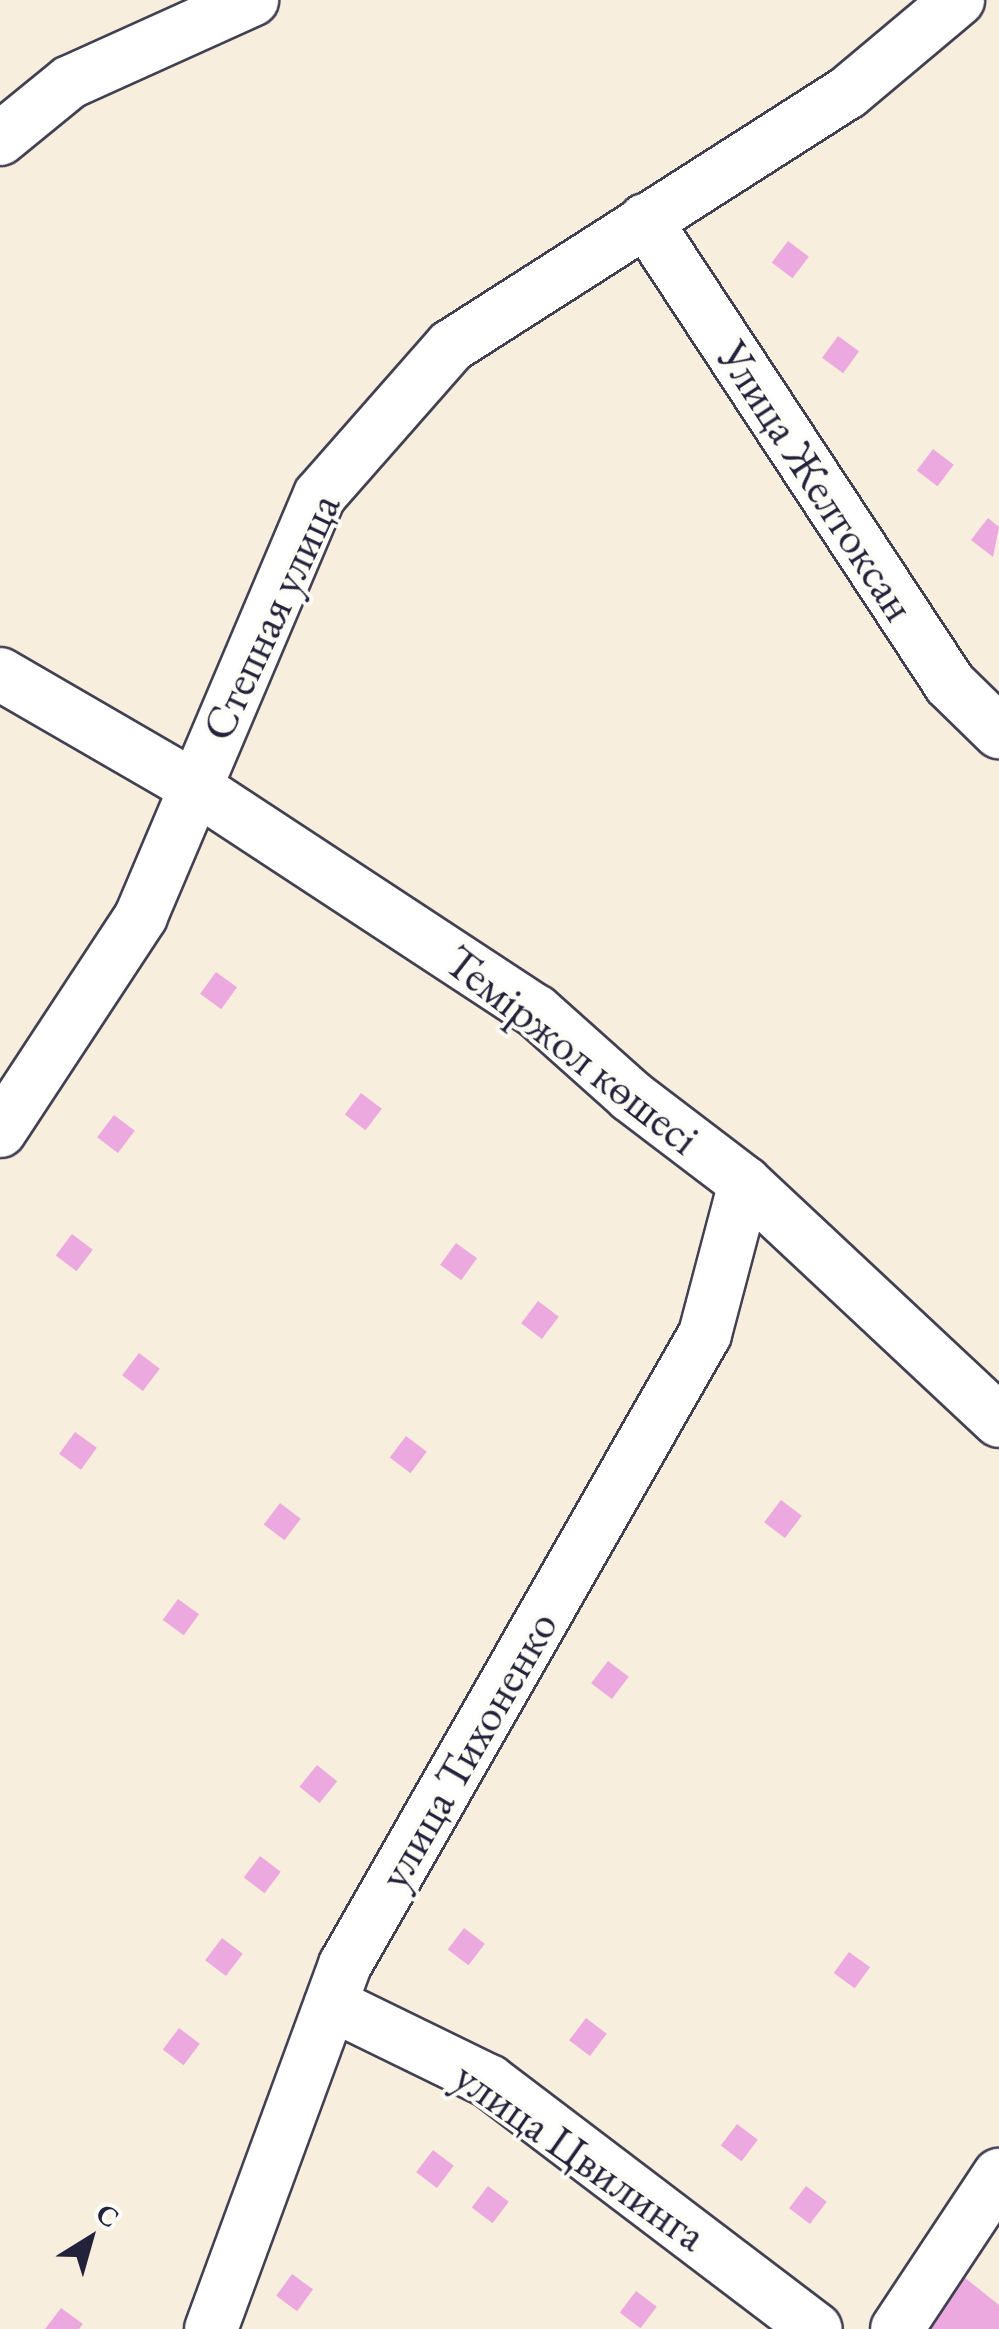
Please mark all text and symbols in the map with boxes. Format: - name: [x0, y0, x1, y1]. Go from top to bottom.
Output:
- street label: Улица Желтоксан: [706, 331, 926, 631]
- street label: Степная улица: [190, 485, 352, 749]
- street label: Теміржол көшесі: [434, 934, 710, 1166]
- street label: улица Тихоненко: [367, 1602, 569, 1898]
- street label: улица Цвилинга: [444, 2049, 716, 2263]
- north arrow: [40, 2189, 140, 2289]
- text: С: [89, 2195, 127, 2235]

